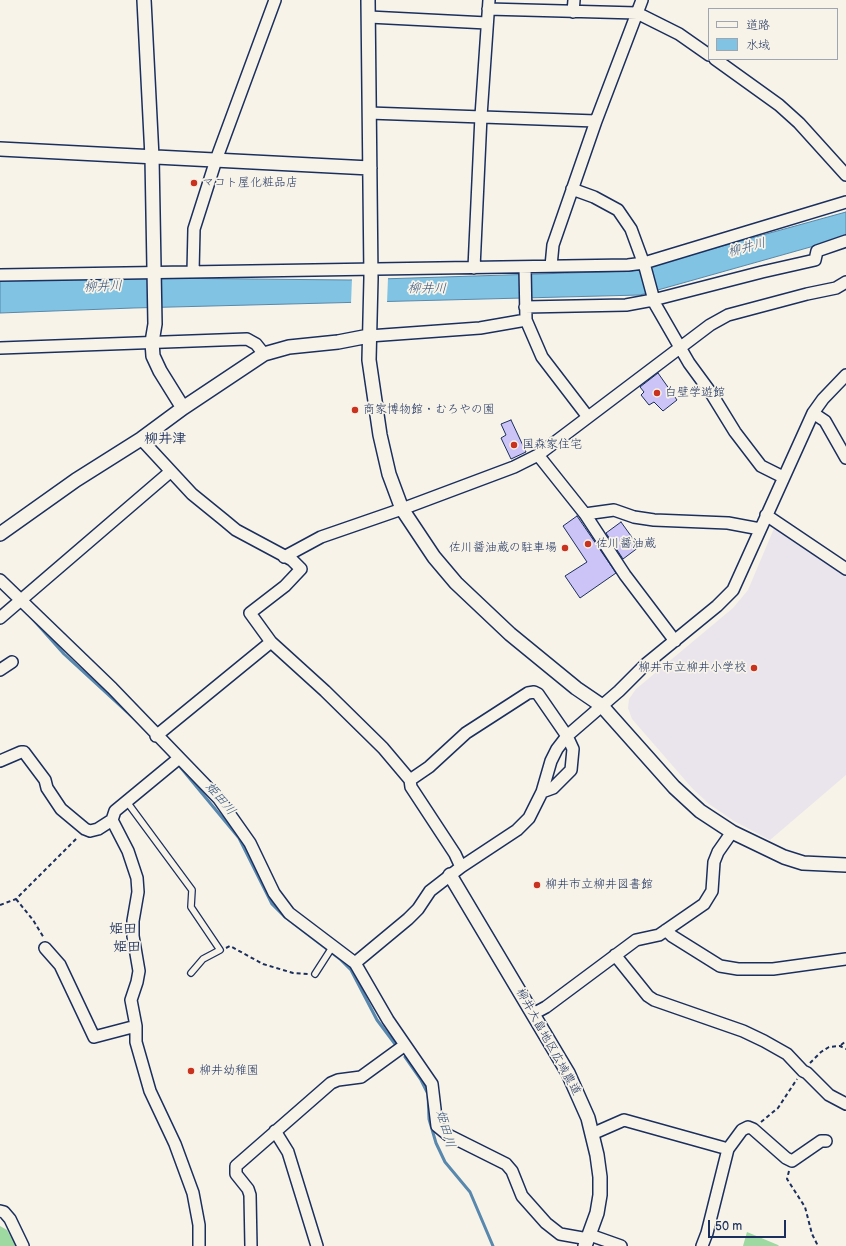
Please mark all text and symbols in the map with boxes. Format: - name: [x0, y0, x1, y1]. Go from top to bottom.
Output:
- legend: [708, 8, 838, 60]
- text: 道路: [746, 18, 770, 33]
- text: 水域: [746, 38, 770, 53]
- place label: マコト屋化粧品店: [202, 176, 298, 190]
- marker: マコト屋化粧品店: [189, 178, 199, 188]
- water label: 柳井川: [726, 235, 768, 261]
- water label: 柳井川: [83, 279, 123, 295]
- water label: 柳井川: [407, 281, 447, 297]
- place label: 白壁学遊館: [665, 386, 725, 400]
- marker: 白壁学遊館: [652, 388, 662, 398]
- place label: 商家博物館・むろやの園: [363, 403, 495, 417]
- marker: 商家博物館・むろやの園: [350, 405, 360, 415]
- district label: 柳井津: [144, 431, 186, 447]
- place label: 国森家住宅: [522, 438, 582, 452]
- marker: 国森家住宅: [509, 440, 519, 450]
- place label: 佐川醤油蔵: [596, 537, 656, 551]
- marker: 佐川醤油蔵: [583, 539, 593, 549]
- place label: 佐川醤油蔵の駐車場: [449, 541, 557, 555]
- marker: 佐川醤油蔵の駐車場: [560, 543, 570, 553]
- place label: 柳井市立柳井小学校: [638, 661, 746, 675]
- marker: 柳井市立柳井小学校: [749, 663, 759, 673]
- water label: 姫田川: [201, 779, 239, 819]
- place label: 柳井市立柳井図書館: [545, 878, 653, 892]
- marker: 柳井市立柳井図書館: [532, 880, 542, 890]
- district label: 姫田: [109, 921, 137, 937]
- district label: 姫田: [113, 939, 141, 955]
- street label: 柳井大畠地区広域農道: [513, 986, 583, 1098]
- place label: 柳井幼稚園: [199, 1064, 259, 1078]
- marker: 柳井幼稚園: [186, 1066, 196, 1076]
- water label: 姫田川: [432, 1108, 458, 1150]
- scale bar: [710, 1212, 788, 1238]
- text: 50 m: [715, 1219, 742, 1234]

